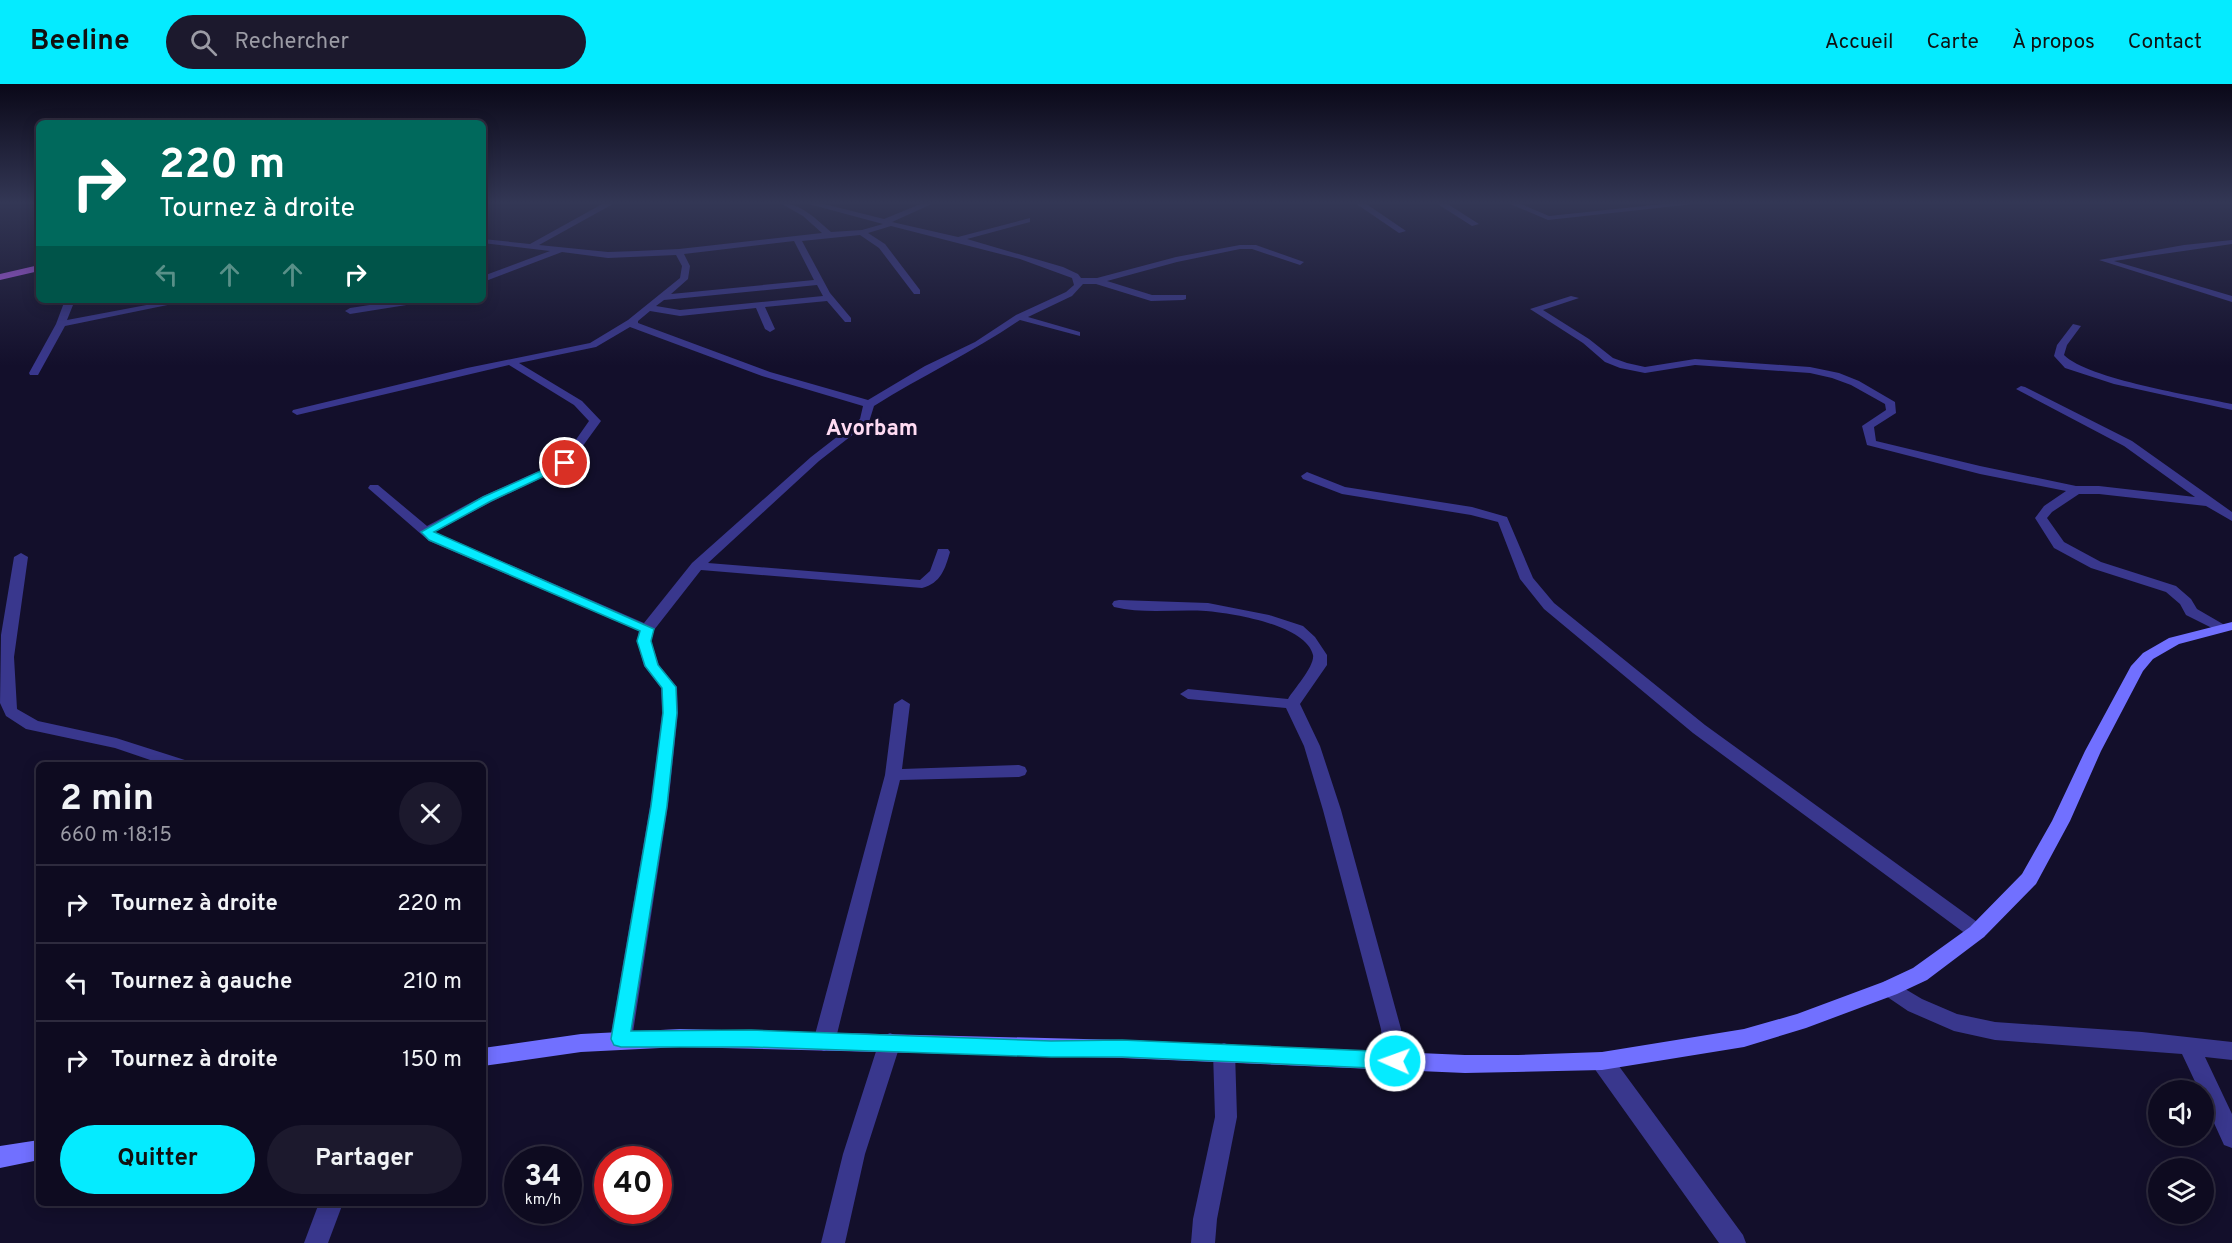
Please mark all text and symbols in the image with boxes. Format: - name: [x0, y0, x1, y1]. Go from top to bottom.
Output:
- search box: [166, 15, 586, 69]
- text: Beeline: [30, 24, 130, 60]
- icon: search: [187, 26, 220, 59]
- text: Rechercher: [235, 29, 349, 56]
- text: Accueil: [1825, 29, 1894, 56]
- text: Carte: [1927, 29, 1979, 56]
- text: À propos: [2012, 29, 2095, 56]
- text: Contact: [2128, 29, 2202, 56]
- text: 220 m: [159, 140, 285, 193]
- icon: right: [60, 144, 138, 222]
- text: Tournez à droite: [159, 192, 355, 226]
- icon: left: [150, 258, 183, 291]
- icon: ahead: [213, 258, 246, 291]
- icon: ahead: [276, 258, 309, 291]
- icon: right: [339, 258, 372, 291]
- district label: Avorbam: [826, 416, 918, 443]
- pin: [539, 437, 590, 488]
- icon: arrive: [548, 446, 581, 479]
- text: 2 min: [60, 777, 154, 823]
- button: close: [399, 782, 462, 845]
- text: 660 m · 18:15: [60, 823, 172, 849]
- icon: right: [60, 888, 93, 921]
- text: Tournez à droite: [111, 891, 278, 918]
- text: 220 m: [397, 891, 462, 918]
- icon: left: [60, 966, 93, 999]
- text: Tournez à gauche: [111, 969, 292, 996]
- text: 210 m: [402, 969, 462, 996]
- position arrow: [1363, 1029, 1427, 1093]
- icon: right: [60, 1044, 93, 1077]
- text: Tournez à droite: [111, 1047, 278, 1074]
- text: 150 m: [402, 1047, 462, 1074]
- map controls: [2148, 1080, 2214, 1224]
- button: sound: [2148, 1080, 2214, 1146]
- button: Quitter: [60, 1125, 255, 1194]
- button: Partager: [267, 1125, 462, 1194]
- speed limit sign: 40: [594, 1146, 672, 1224]
- button: layers: [2148, 1158, 2214, 1224]
- text: 34: [524, 1159, 562, 1196]
- text: km/h: [525, 1191, 561, 1210]

